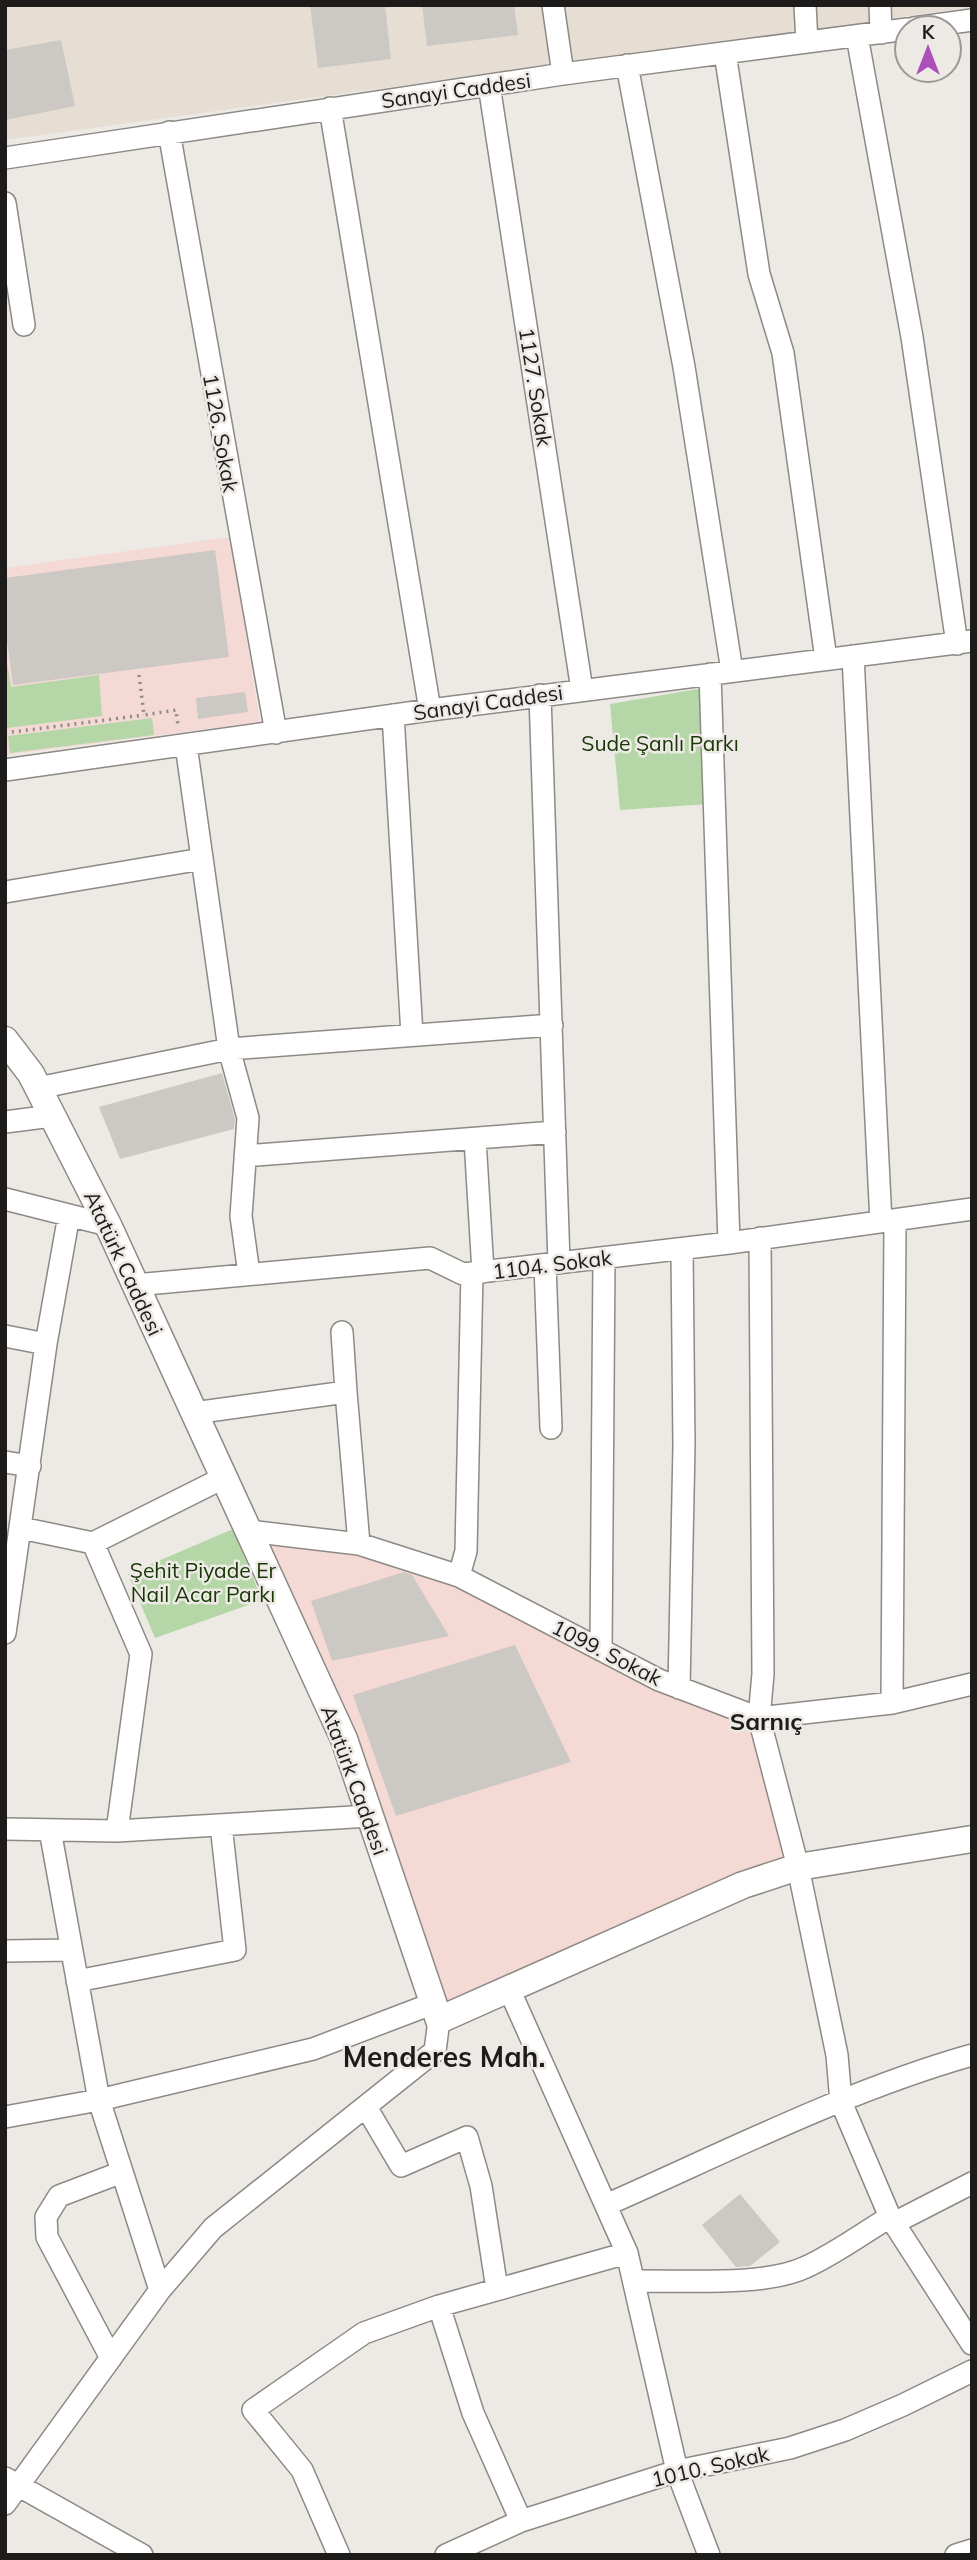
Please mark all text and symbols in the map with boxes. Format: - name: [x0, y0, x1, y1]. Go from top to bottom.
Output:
- north arrow: [893, 14, 963, 84]
- text: K: [922, 20, 936, 44]
- street label: Sanayi Caddesi: [380, 67, 532, 113]
- street label: 1127. Sokak: [514, 326, 558, 448]
- street label: 1126. Sokak: [198, 372, 244, 494]
- street label: Sanayi Caddesi: [412, 679, 564, 725]
- park label: Sude Şanlı Parkı: [581, 730, 739, 756]
- street label: Atatürk Caddesi: [79, 1186, 169, 1340]
- street label: 1104. Sokak: [491, 1244, 613, 1284]
- park label: Şehit Piyade Er Nail Acar Parkı: [130, 1557, 277, 1607]
- street label: 1099. Sokak: [548, 1613, 666, 1691]
- street label: Atatürk Caddesi: [316, 1702, 394, 1858]
- district label: Sarnıç: [730, 1706, 802, 1736]
- district label: Menderes Mah.: [343, 2039, 545, 2074]
- street label: 1010. Sokak: [649, 2440, 771, 2492]

